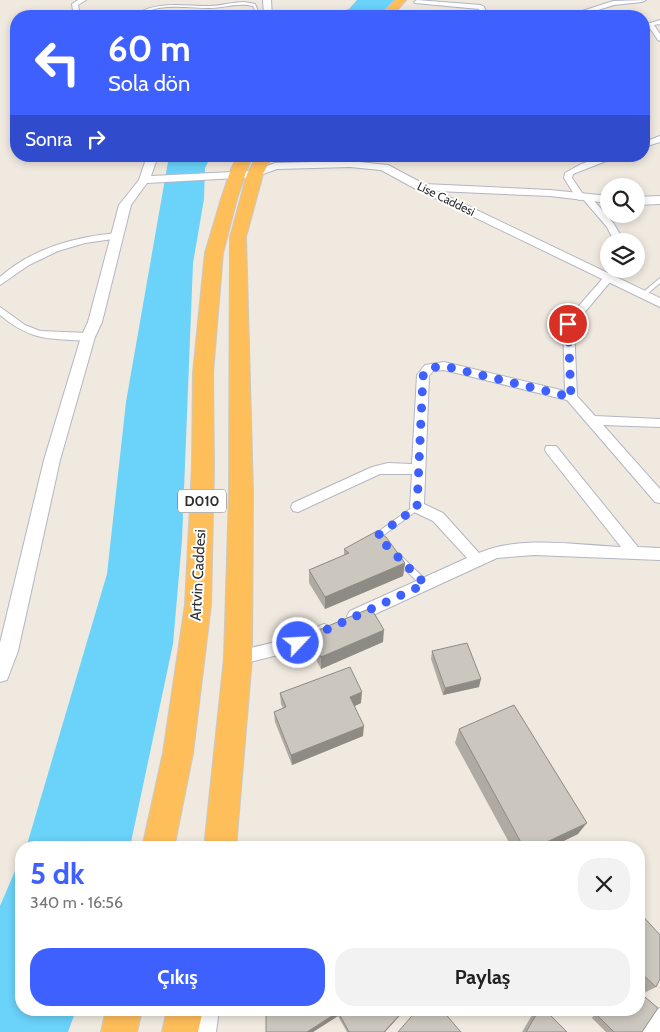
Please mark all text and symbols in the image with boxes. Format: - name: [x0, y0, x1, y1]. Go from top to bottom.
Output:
- text: 60 m: [108, 27, 191, 70]
- icon: left: [25, 30, 90, 95]
- text: Sola dön: [108, 70, 190, 97]
- icon: right: [82, 125, 110, 153]
- text: Sonra: [25, 128, 72, 151]
- street label: Lise Caddesi: [415, 178, 478, 219]
- map controls: [600, 178, 645, 278]
- button: search: [600, 178, 645, 223]
- button: layers: [600, 233, 645, 278]
- pin: [547, 303, 589, 345]
- icon: arrive: [554, 310, 582, 338]
- road number: D010: [178, 490, 226, 512]
- street label: Artvin Caddesi: [187, 529, 209, 621]
- position arrow: [271, 616, 323, 668]
- text: 5 dk: [30, 855, 85, 892]
- button: close: [578, 858, 630, 910]
- text: 340 m · 16:56: [30, 893, 123, 912]
- button: Çıkış: [30, 948, 325, 1006]
- button: Paylaş: [335, 948, 630, 1006]

